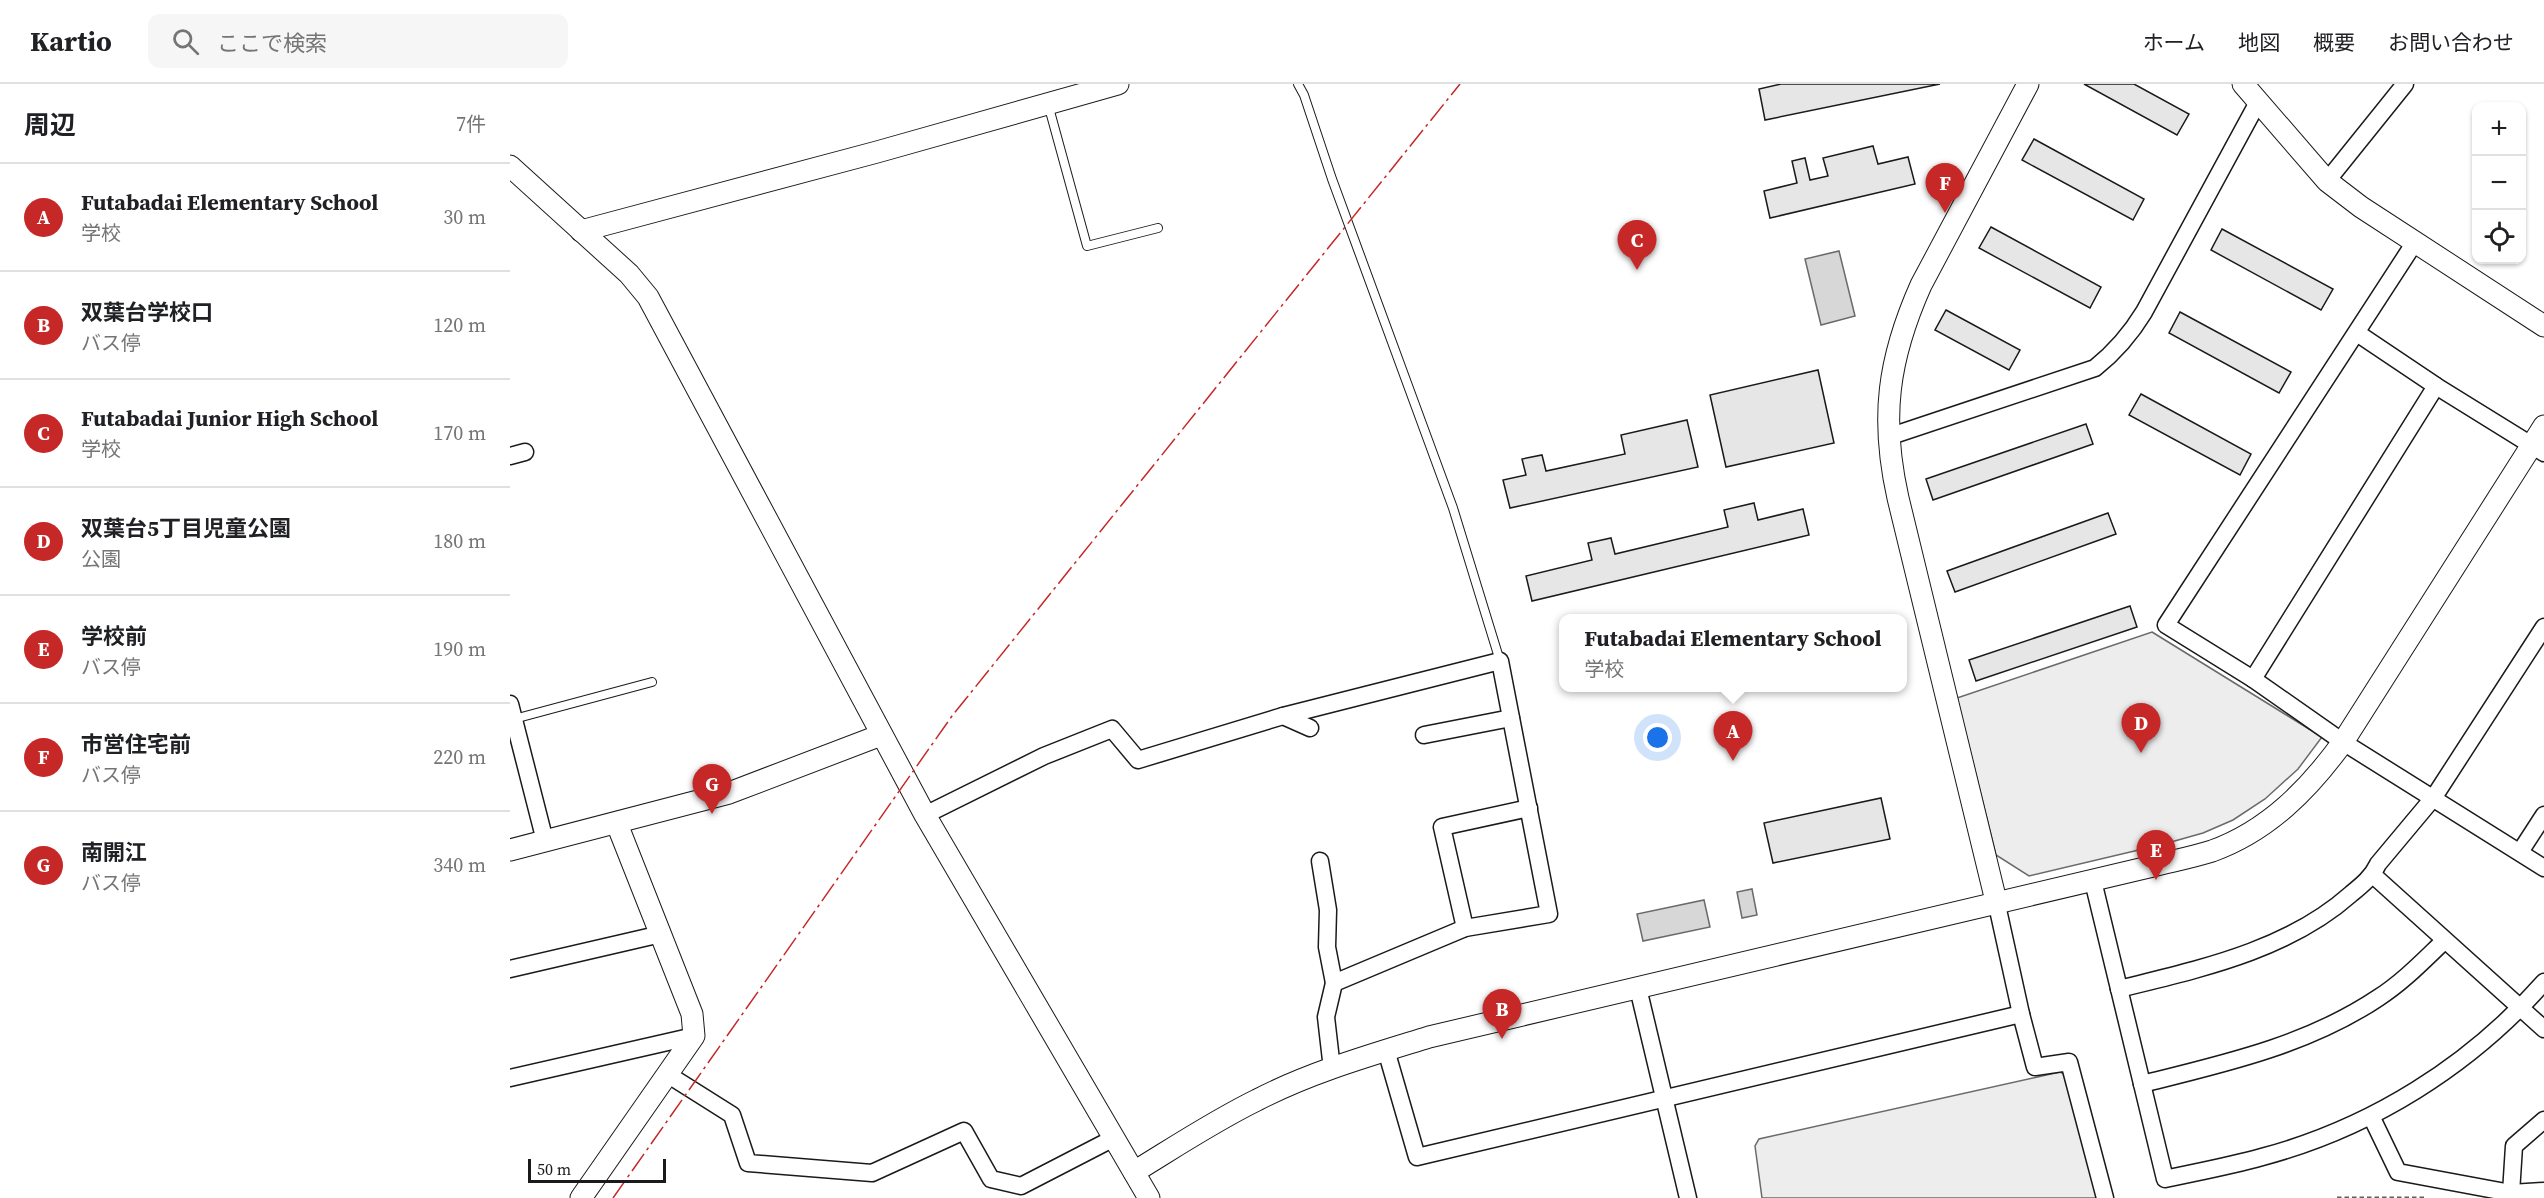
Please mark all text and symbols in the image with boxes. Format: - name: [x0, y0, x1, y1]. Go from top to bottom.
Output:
- search box: [148, 14, 568, 68]
- text: Kartio: [30, 22, 112, 60]
- icon: search: [169, 25, 202, 58]
- text: ここで検索: [217, 28, 327, 58]
- text: ホーム: [2143, 28, 2205, 57]
- text: 地図: [2238, 28, 2280, 57]
- text: 概要: [2313, 28, 2355, 57]
- text: お問い合わせ: [2388, 28, 2514, 57]
- map controls: [2472, 102, 2526, 264]
- button: +: [2472, 102, 2526, 156]
- text: 周辺: [24, 107, 76, 143]
- text: 7件: [456, 110, 486, 138]
- button: −: [2472, 156, 2526, 210]
- pin: F: [1926, 164, 1964, 213]
- text: Futabadai Elementary School: [81, 187, 378, 217]
- text: A: [37, 203, 50, 231]
- text: 30 m: [443, 203, 486, 231]
- button: locate: [2472, 210, 2526, 264]
- text: 学校: [81, 219, 121, 247]
- pin: C: [1618, 220, 1656, 270]
- text: 双葉台学校口: [81, 297, 213, 327]
- text: B: [37, 311, 50, 339]
- text: 120 m: [433, 311, 486, 339]
- text: バス停: [81, 329, 141, 357]
- text: Futabadai Junior High School: [81, 403, 378, 433]
- text: C: [37, 419, 50, 447]
- text: 170 m: [433, 419, 486, 447]
- text: 学校: [81, 435, 121, 463]
- text: 双葉台5丁目児童公園: [81, 513, 291, 543]
- text: D: [36, 527, 51, 555]
- text: 180 m: [433, 527, 486, 555]
- text: 公園: [81, 545, 121, 573]
- popup: [1559, 614, 1907, 692]
- text: 学校前: [81, 621, 147, 651]
- text: Futabadai Elementary School: [1584, 623, 1882, 653]
- text: E: [38, 635, 49, 663]
- text: 190 m: [433, 635, 486, 663]
- text: バス停: [81, 653, 141, 681]
- text: 学校: [1584, 655, 1624, 683]
- pin: D: [2122, 704, 2160, 753]
- pin: A: [1714, 712, 1752, 761]
- your location: [1643, 723, 1672, 752]
- text: 市営住宅前: [81, 729, 191, 759]
- text: F: [38, 743, 49, 771]
- text: 220 m: [433, 743, 486, 771]
- text: バス停: [81, 761, 141, 789]
- pin: G: [692, 764, 732, 814]
- pin: E: [2136, 830, 2176, 880]
- text: 南開江: [81, 837, 147, 867]
- text: G: [37, 851, 50, 879]
- text: 340 m: [433, 851, 486, 879]
- text: バス停: [81, 869, 141, 897]
- pin: B: [1482, 990, 1522, 1039]
- scale bar: [528, 1156, 666, 1184]
- text: 50 m: [537, 1158, 571, 1180]

